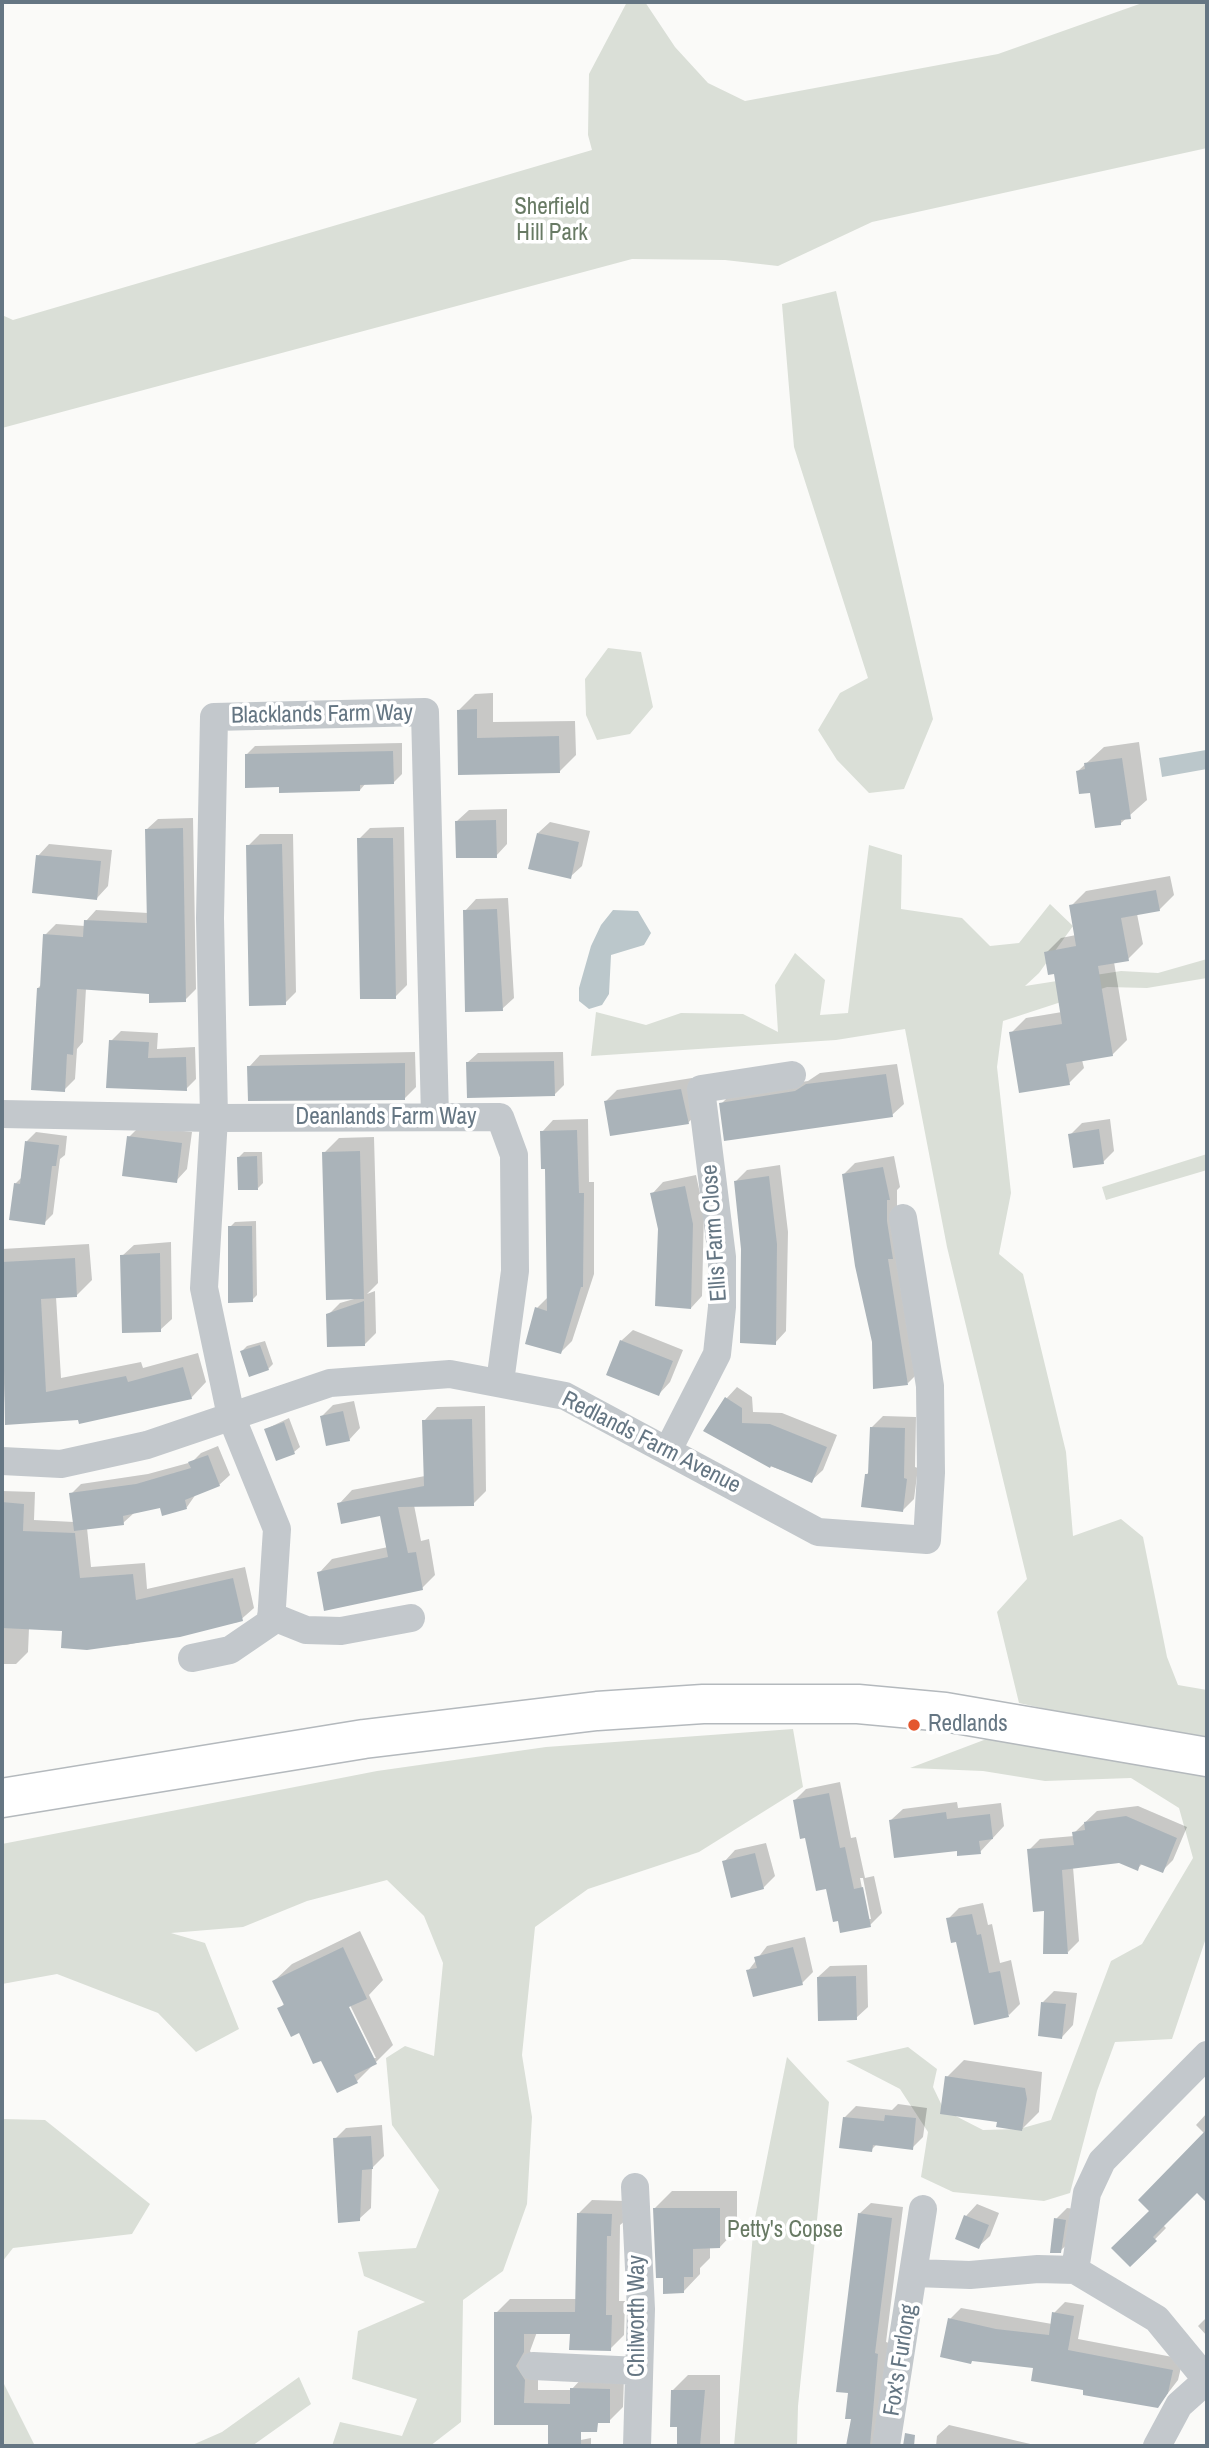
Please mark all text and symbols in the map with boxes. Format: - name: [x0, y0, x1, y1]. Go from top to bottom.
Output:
- park label: Sherfield Hill Park: [514, 194, 590, 248]
- street label: Blacklands Farm Way: [231, 700, 413, 730]
- street label: Deanlands Farm Way: [296, 1104, 476, 1132]
- street label: Ellis Farm Close: [696, 1164, 734, 1302]
- street label: Redlands Farm Avenue: [557, 1386, 745, 1500]
- place label: Redlands: [928, 1711, 1008, 1739]
- marker: Redlands: [906, 1717, 922, 1733]
- park label: Petty's Copse: [727, 2217, 843, 2245]
- street label: Chilworth Way: [624, 2255, 652, 2377]
- street label: Fox's Furlong: [879, 2302, 923, 2418]

